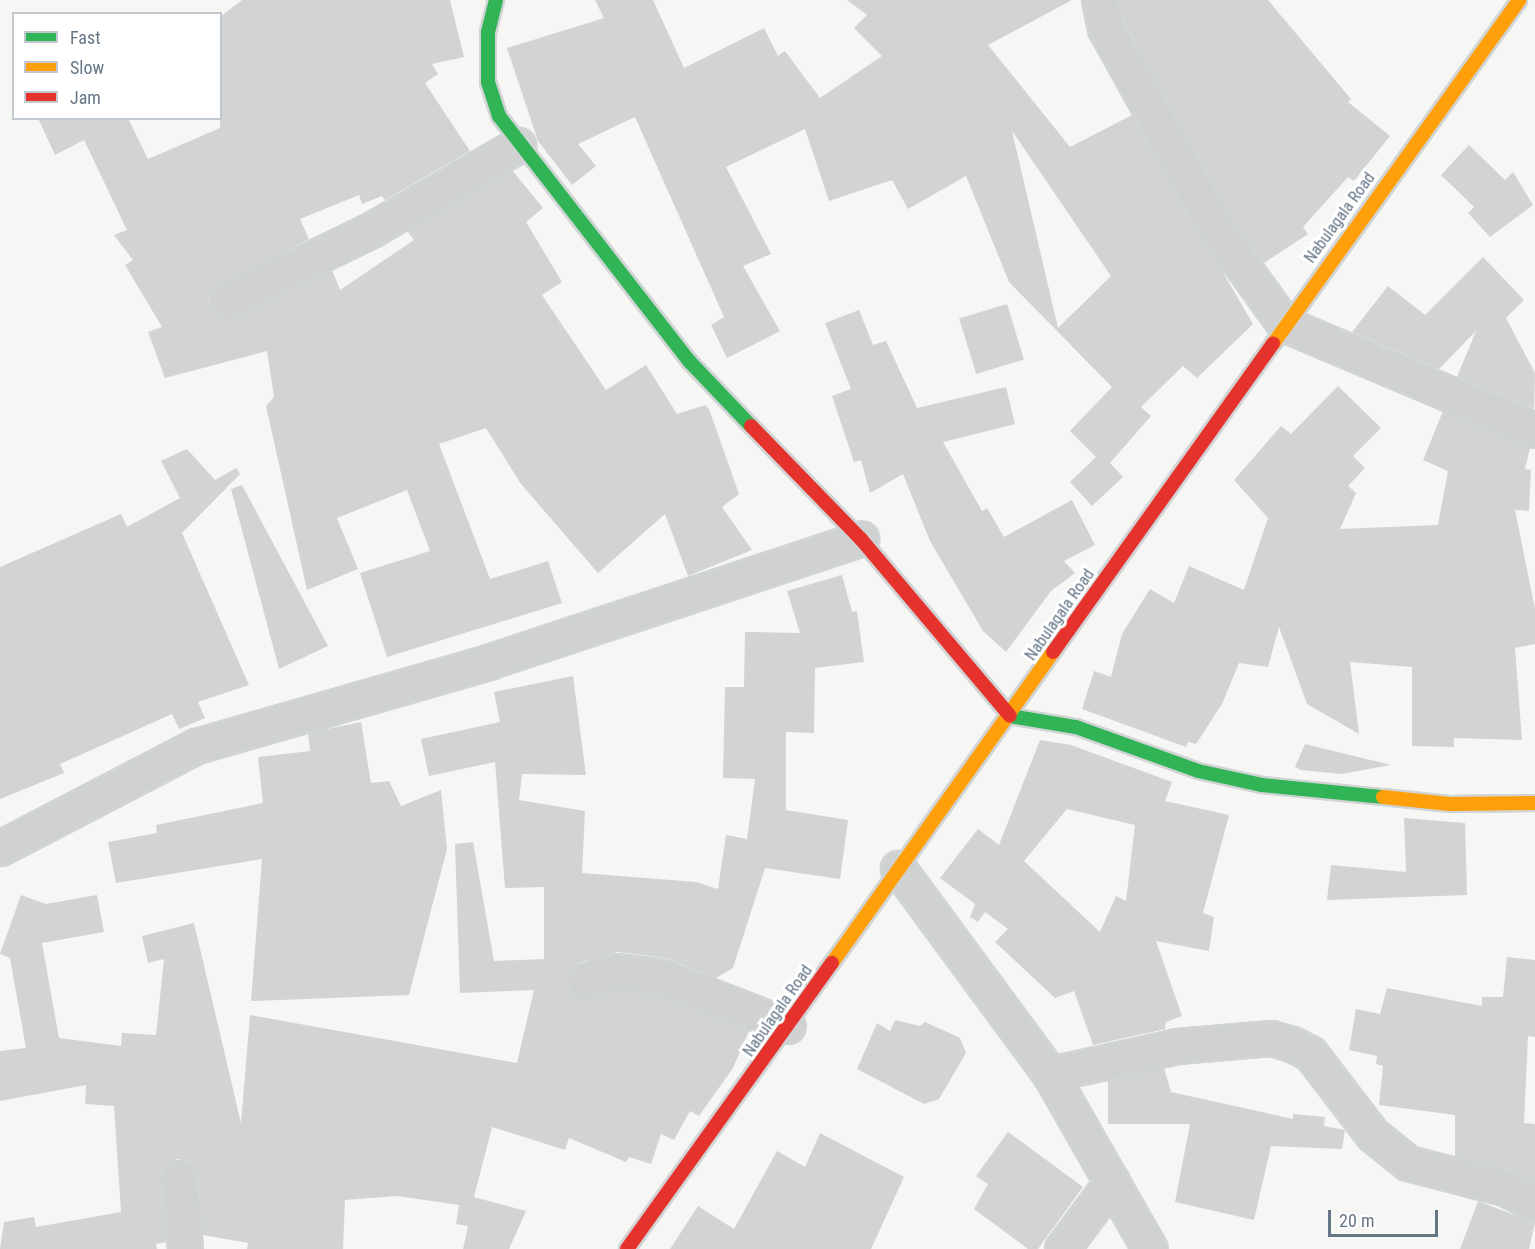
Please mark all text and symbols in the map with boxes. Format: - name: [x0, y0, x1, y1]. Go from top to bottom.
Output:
- legend: [12, 12, 222, 120]
- text: Fast: [70, 27, 101, 48]
- text: Slow: [70, 57, 104, 78]
- text: Jam: [70, 87, 101, 108]
- street label: Nabulagala Road: [1301, 169, 1379, 267]
- street label: Nabulagala Road: [1021, 566, 1099, 664]
- street label: Nabulagala Road: [739, 962, 817, 1060]
- scale bar: [1331, 1198, 1440, 1236]
- text: 20 m: [1339, 1210, 1374, 1231]

